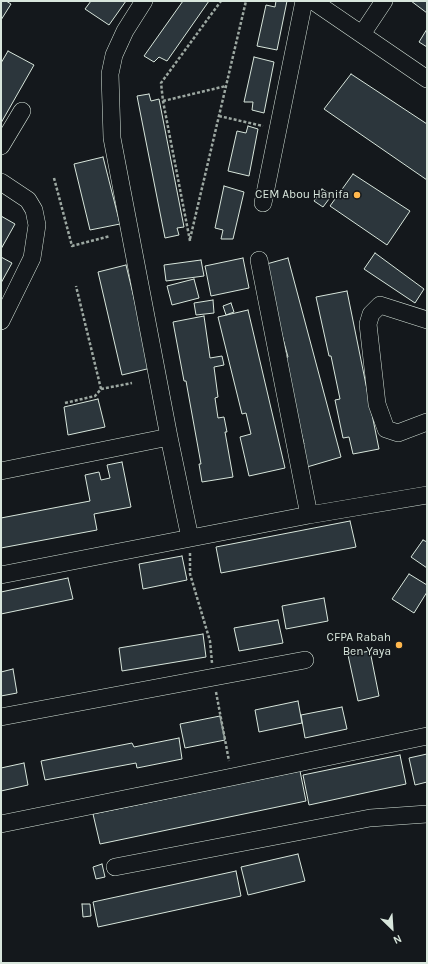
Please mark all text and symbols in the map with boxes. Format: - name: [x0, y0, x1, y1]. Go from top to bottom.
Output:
- place label: CEM Abou Hanifa: [255, 188, 349, 202]
- marker: CEM Abou Hanifa: [352, 190, 362, 200]
- place label: CFPA Rabah Ben Yaya: [327, 631, 391, 659]
- marker: CFPA Rabah Ben Yaya: [394, 640, 404, 650]
- north arrow: [372, 908, 412, 948]
- text: N: [391, 932, 404, 947]

